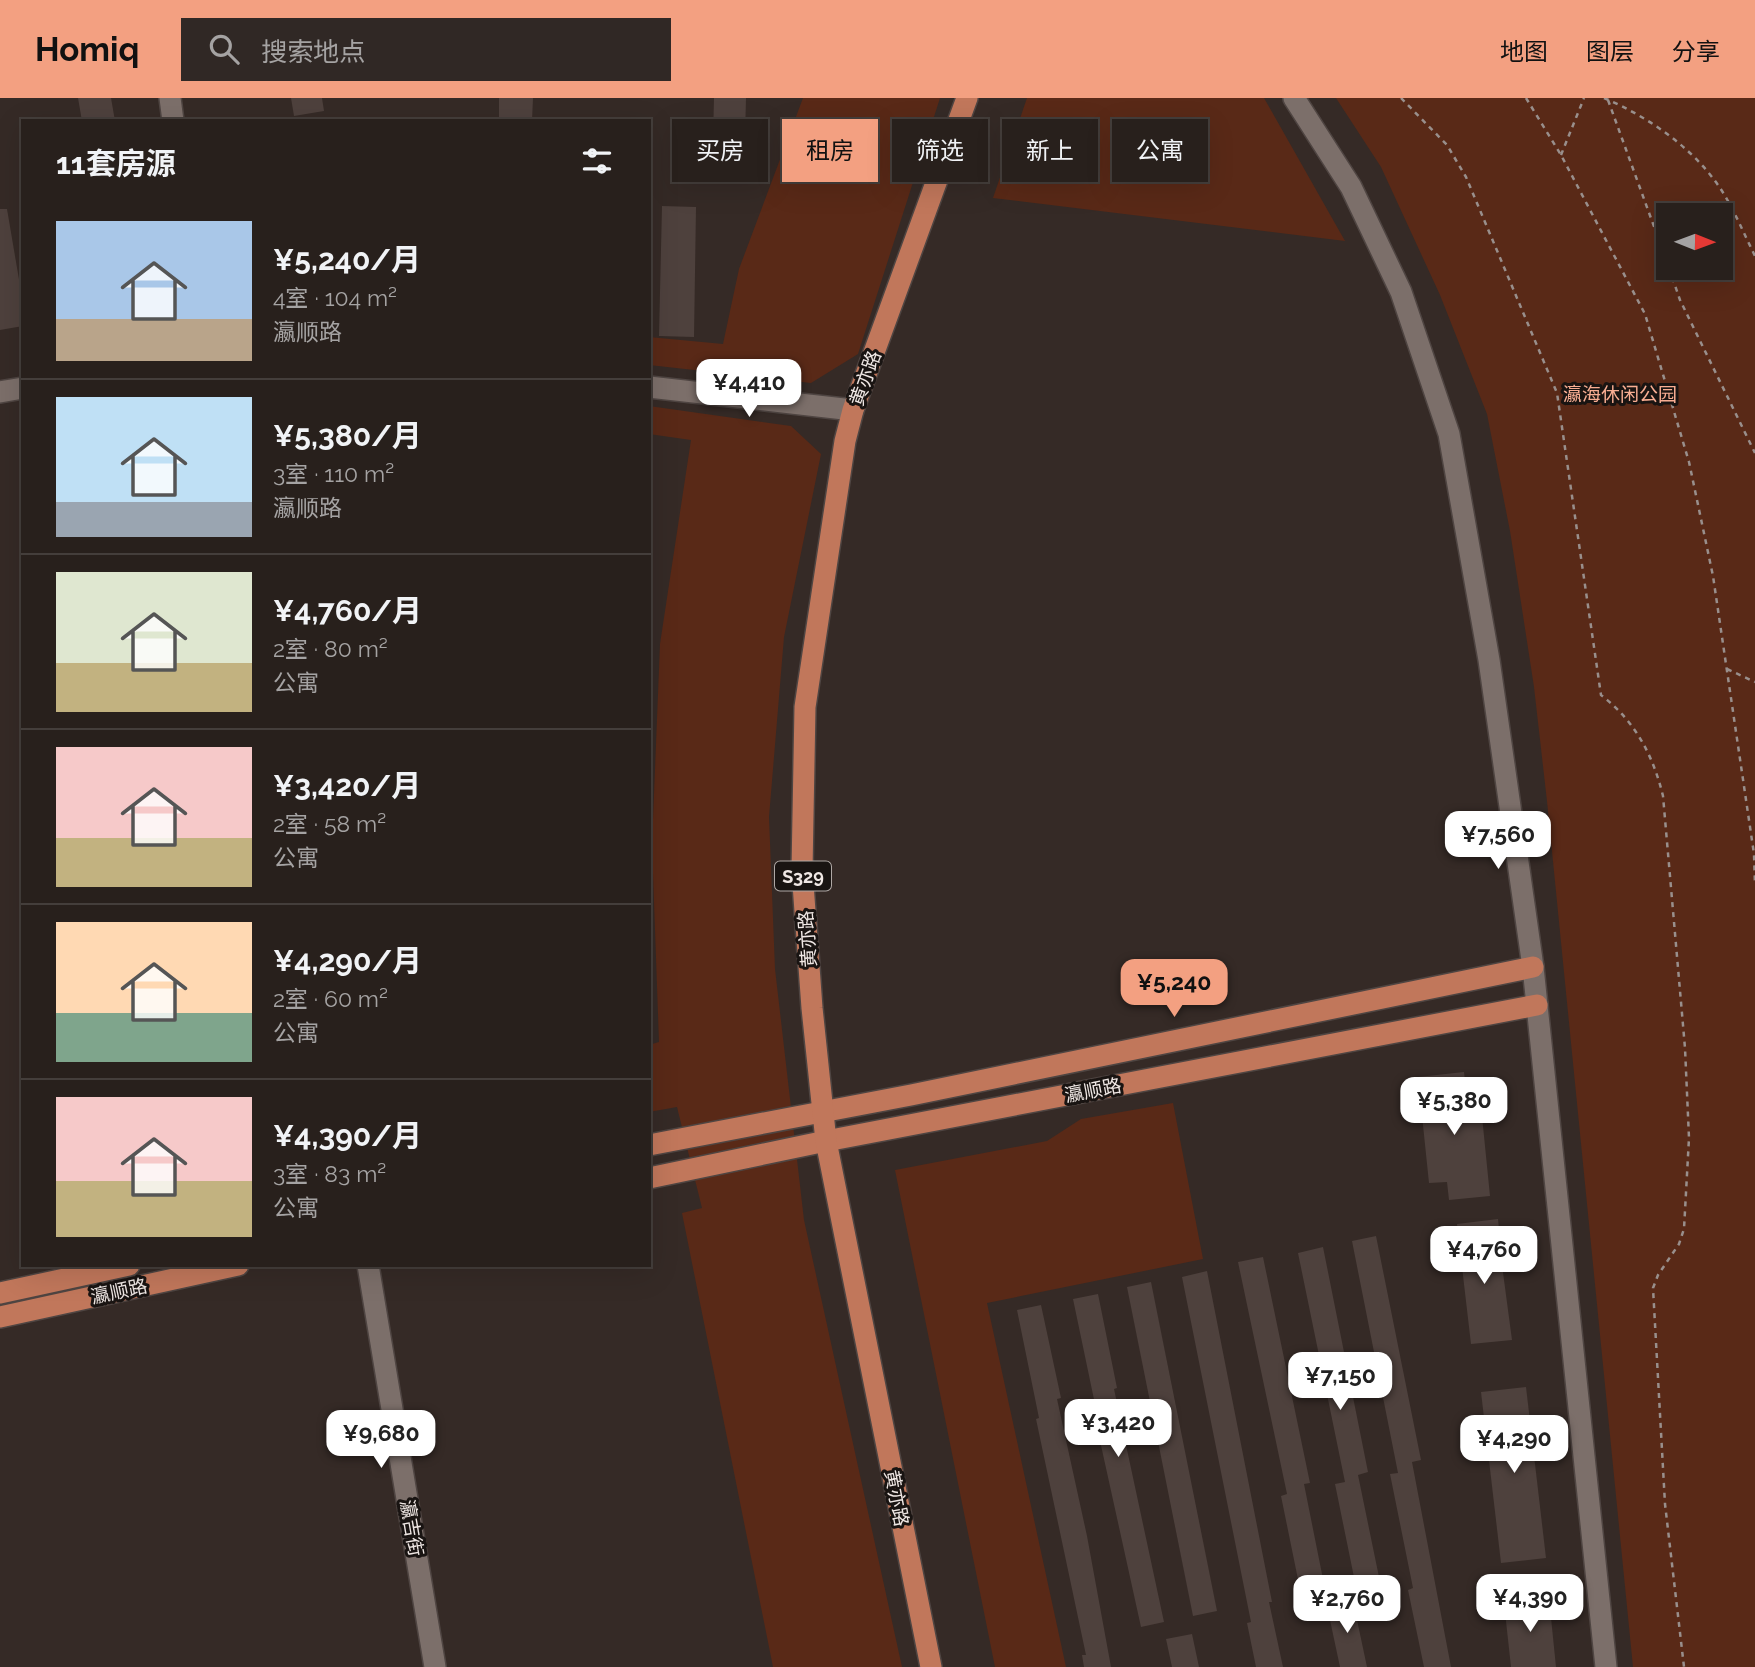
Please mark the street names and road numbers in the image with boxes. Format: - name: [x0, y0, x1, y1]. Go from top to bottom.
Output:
- street label: 黄亦路: [845, 347, 885, 409]
- road number: S329: [775, 862, 831, 890]
- street label: 黄亦路: [794, 910, 820, 968]
- street label: 瀛顺路: [1063, 1074, 1123, 1106]
- street label: 瀛顺路: [89, 1274, 149, 1308]
- street label: 黄亦路: [881, 1468, 913, 1528]
- street label: 瀛吉街: [396, 1498, 428, 1558]

